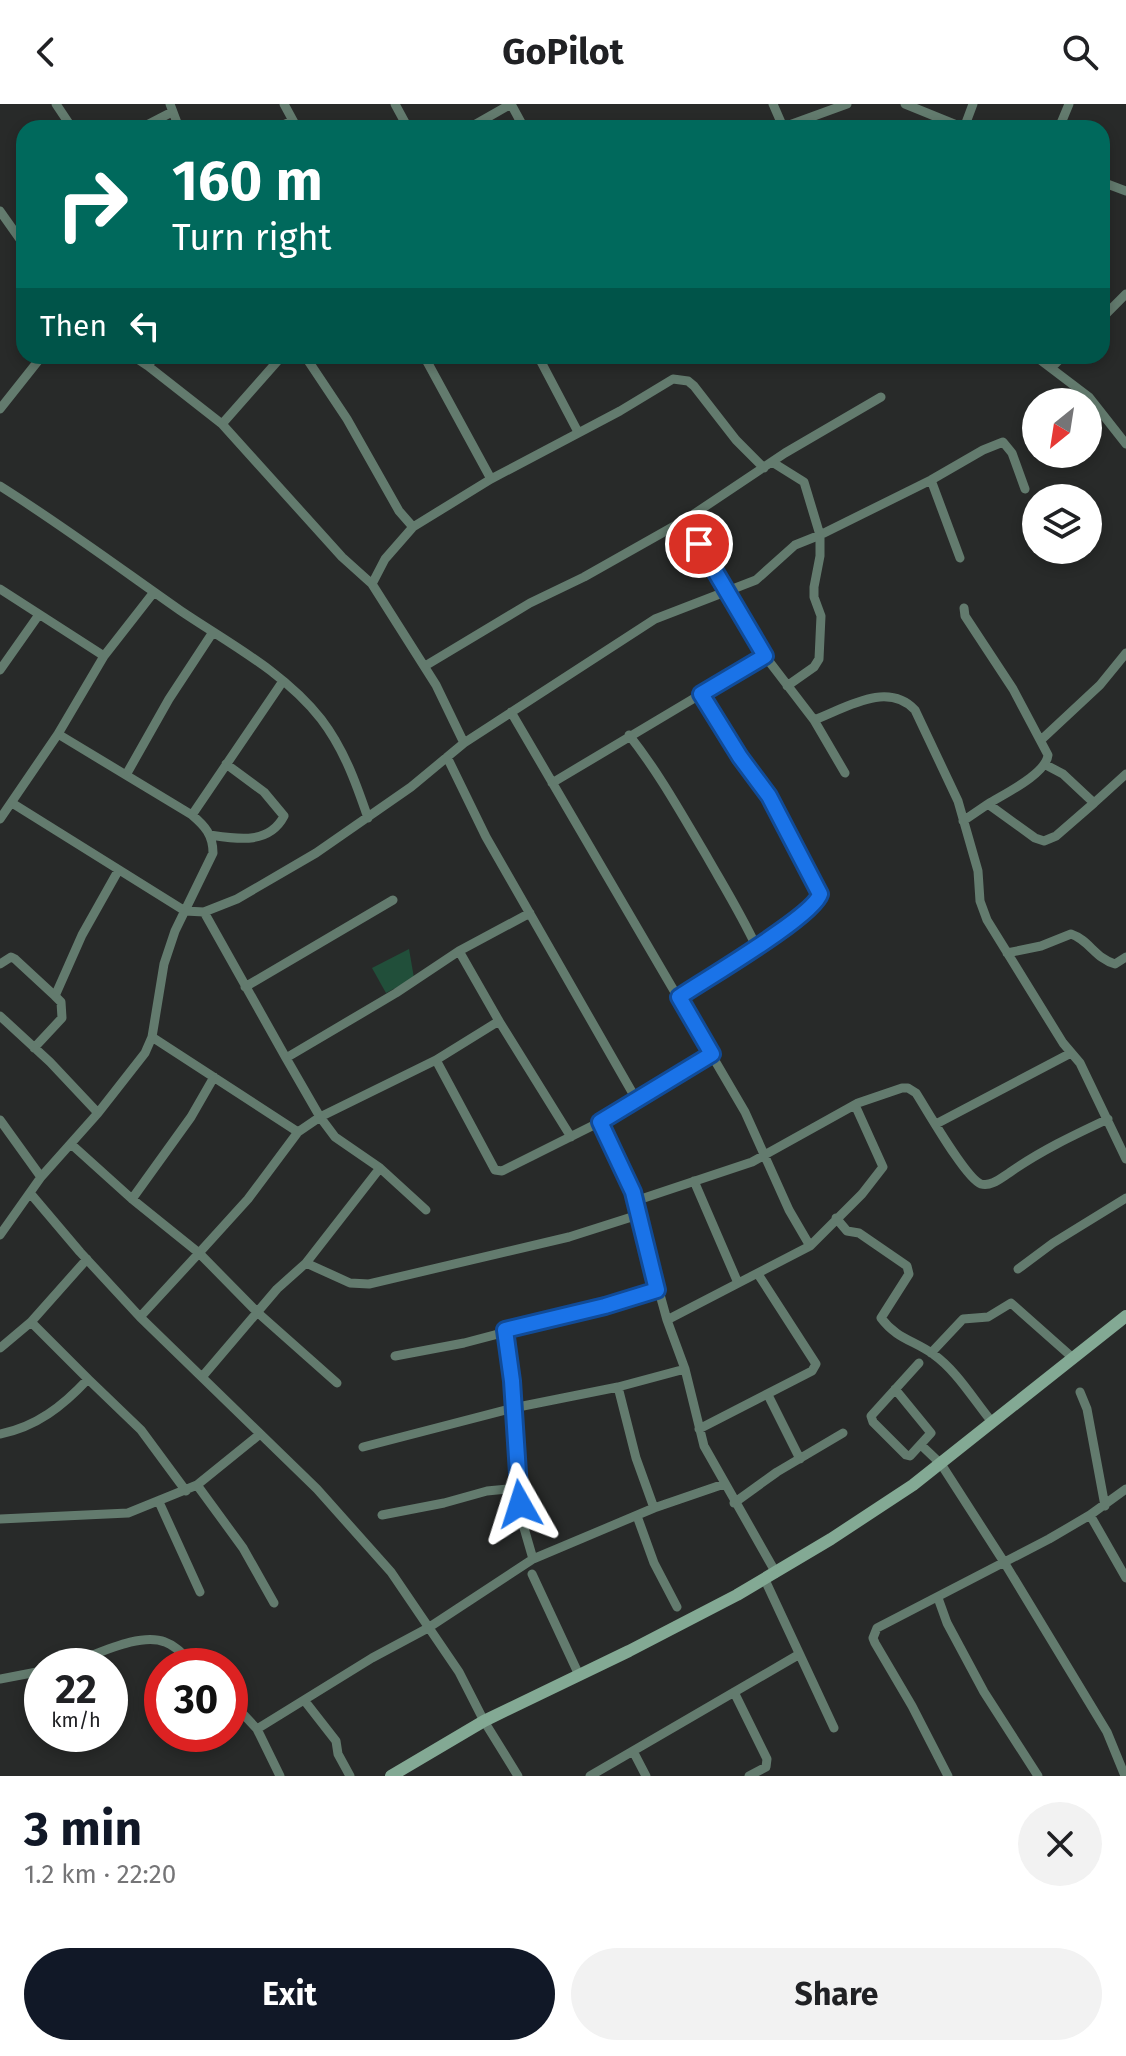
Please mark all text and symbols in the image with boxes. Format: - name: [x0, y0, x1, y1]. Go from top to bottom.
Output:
- icon: back: [24, 30, 68, 74]
- text: GoPilot: [502, 30, 624, 74]
- icon: search: [1058, 30, 1102, 74]
- text: 160 m: [172, 148, 323, 215]
- icon: right: [40, 152, 144, 256]
- text: Turn right: [172, 216, 332, 260]
- icon: left: [123, 304, 167, 348]
- text: Then: [40, 308, 107, 344]
- north arrow: [1022, 388, 1102, 468]
- map controls: [1022, 388, 1102, 564]
- button: layers: [1022, 484, 1102, 564]
- pin: [665, 510, 733, 578]
- icon: arrive: [677, 522, 721, 566]
- position arrow: [478, 1462, 562, 1546]
- speed limit sign: 30: [144, 1648, 248, 1752]
- text: 22: [55, 1666, 97, 1714]
- text: km/h: [51, 1708, 101, 1732]
- text: 3 min: [24, 1800, 142, 1858]
- button: close: [1018, 1802, 1102, 1886]
- text: 1.2 km · 22:20: [24, 1859, 176, 1890]
- button: Exit: [24, 1948, 555, 2040]
- button: Share: [571, 1948, 1102, 2040]

